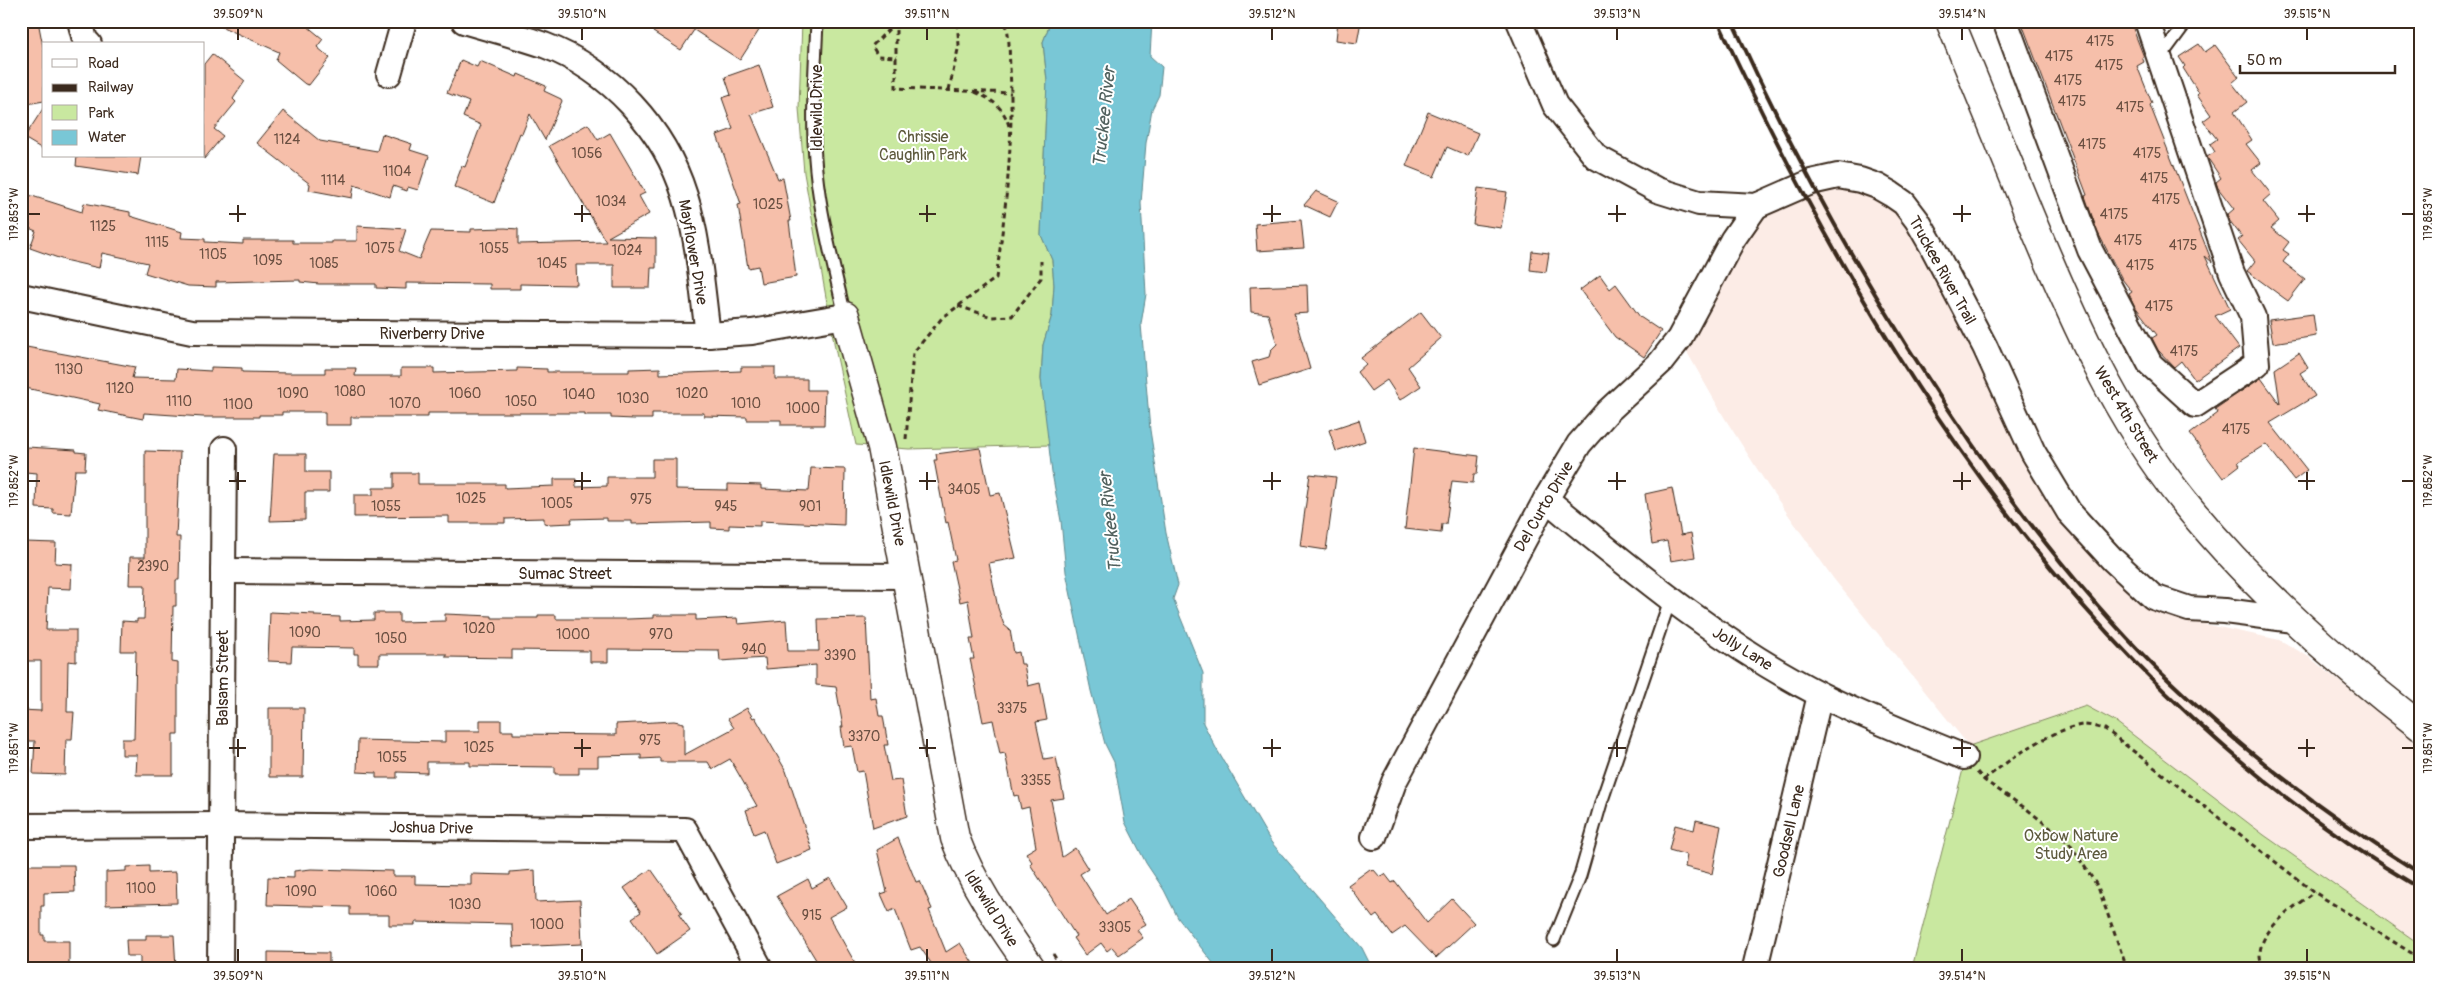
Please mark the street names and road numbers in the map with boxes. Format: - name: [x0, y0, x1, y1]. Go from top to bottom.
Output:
- street label: Idlewild Drive: [807, 64, 827, 151]
- street label: Mayflower Drive: [674, 198, 712, 306]
- street label: Truckee River Trail: [1904, 213, 1980, 328]
- street label: Riverberry Drive: [379, 324, 485, 344]
- street label: West 4th Street: [2090, 363, 2163, 467]
- street label: Del Curto Drive: [1510, 457, 1578, 555]
- street label: Idlewild Drive: [874, 459, 910, 548]
- street label: Sumac Street: [518, 564, 612, 584]
- street label: Jolly Lane: [1709, 623, 1776, 675]
- street label: Balsam Street: [213, 629, 233, 726]
- street label: Goodsell Lane: [1769, 783, 1809, 880]
- street label: Joshua Drive: [389, 817, 473, 839]
- street label: Idlewild Drive: [960, 866, 1023, 951]

